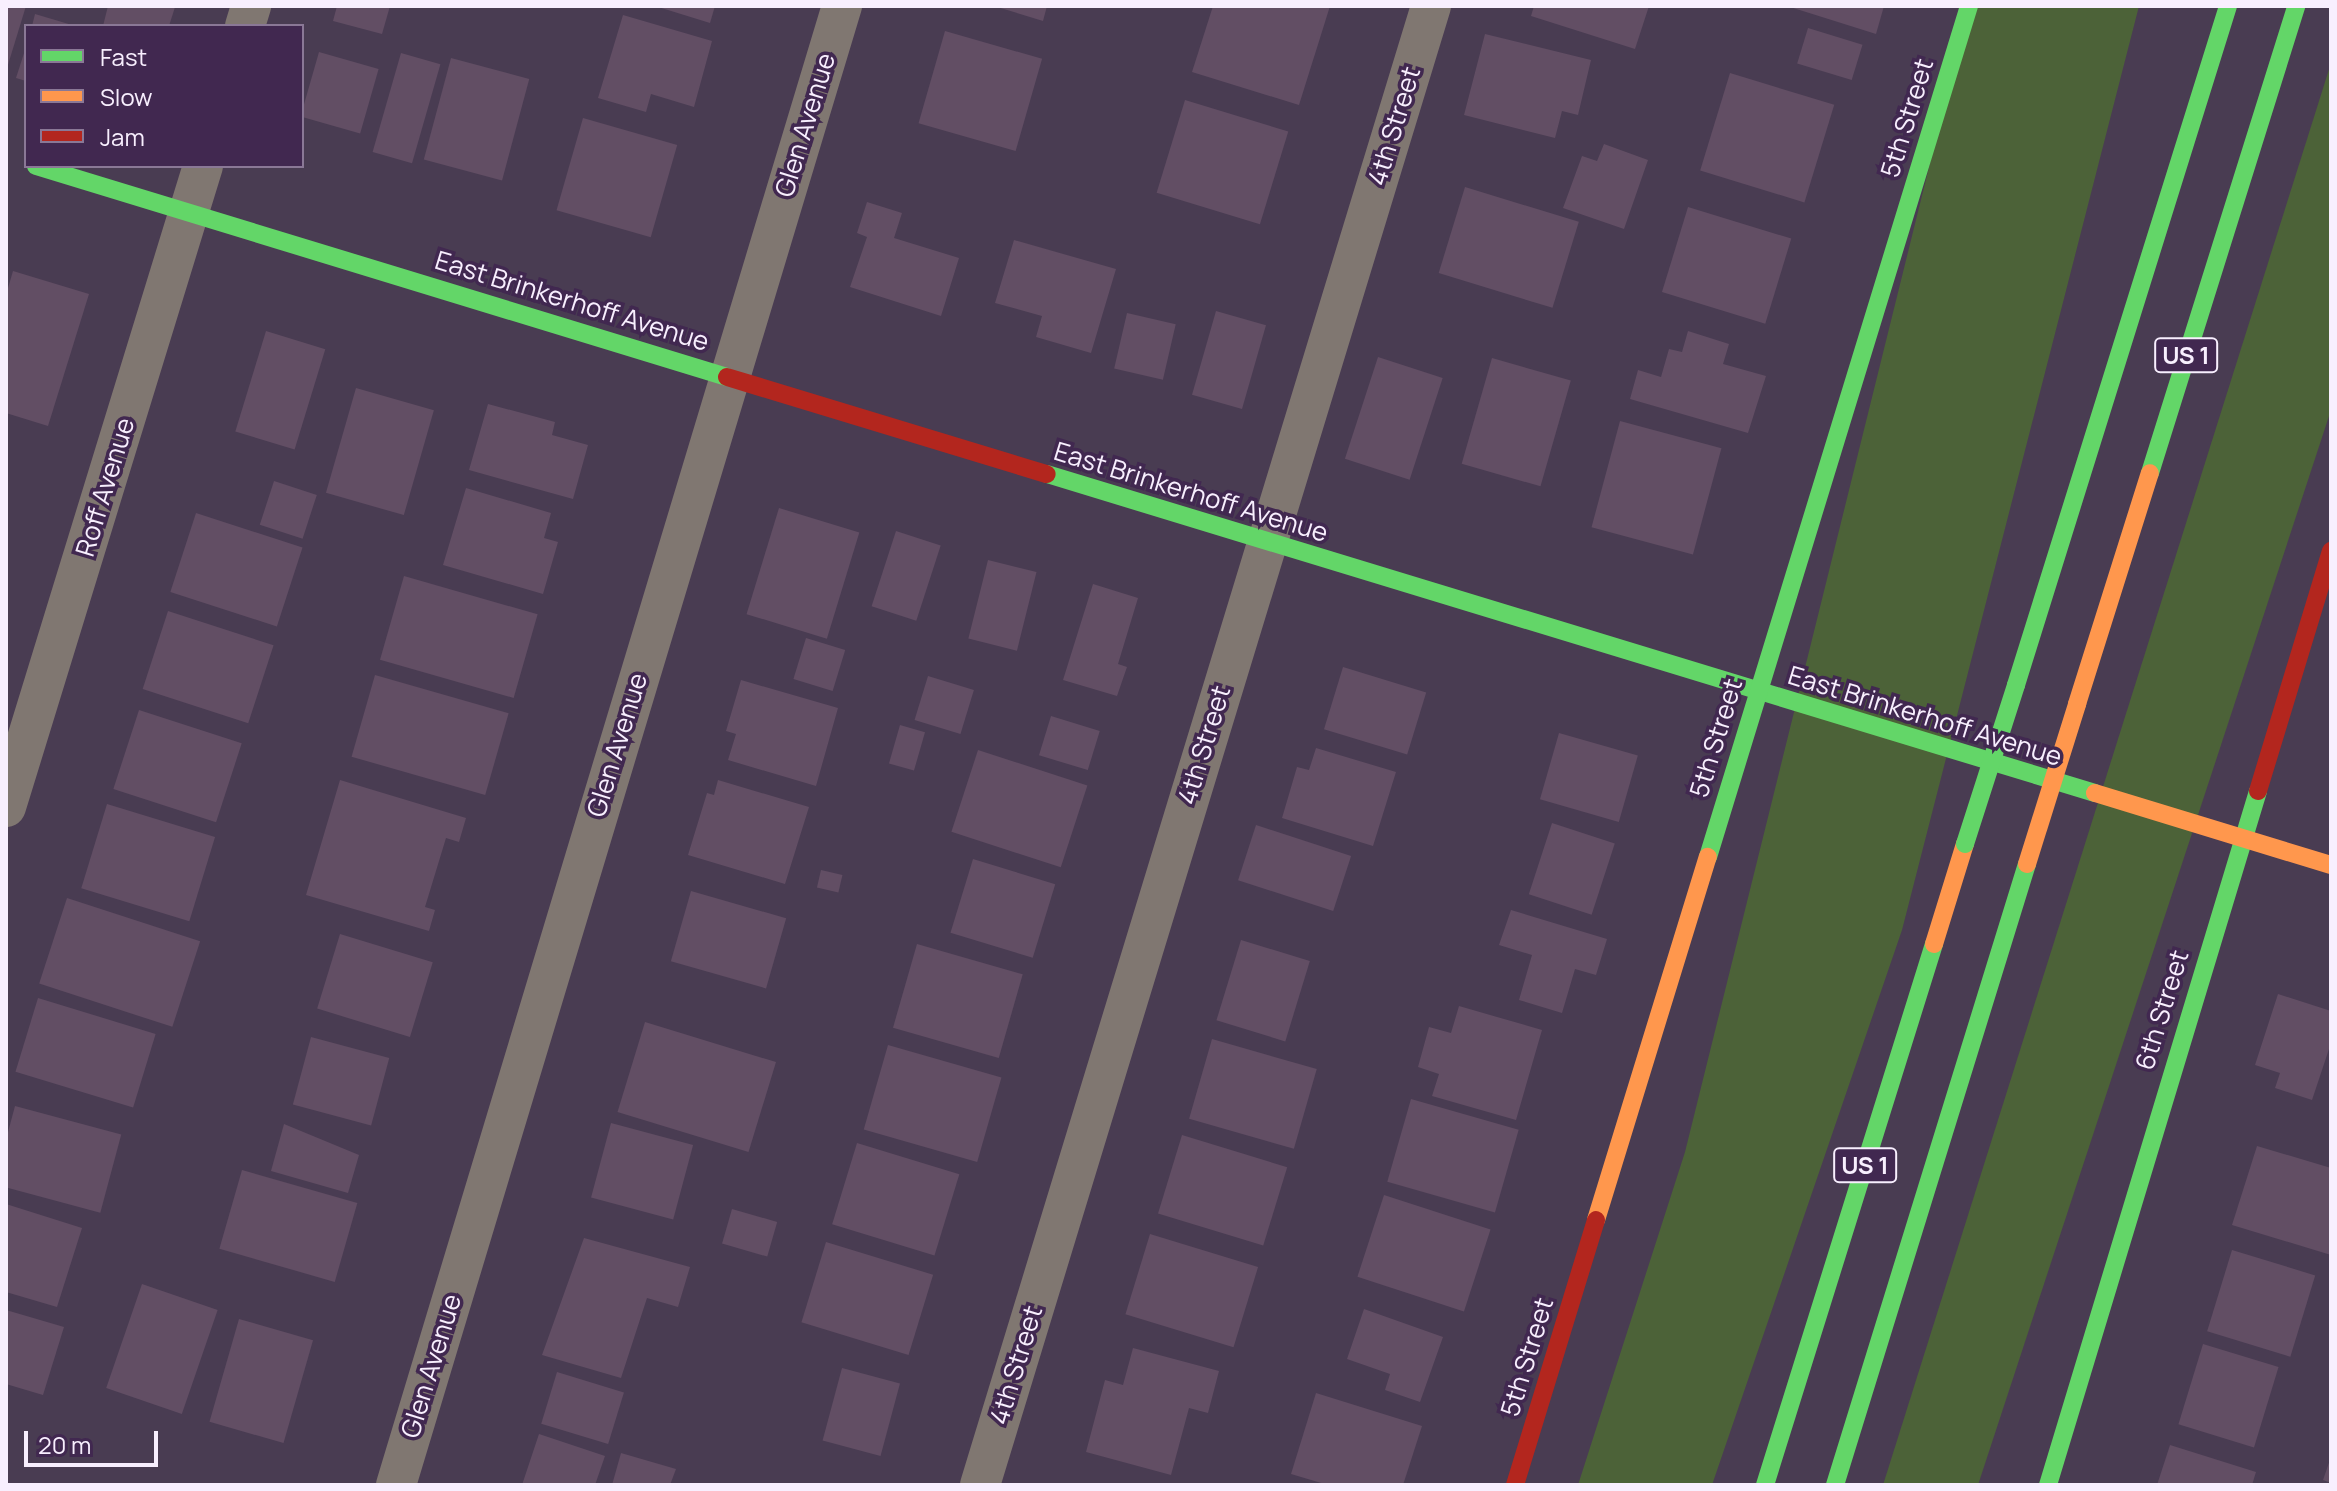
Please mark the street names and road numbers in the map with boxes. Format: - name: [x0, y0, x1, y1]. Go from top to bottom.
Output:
- street label: Glen Avenue: [768, 49, 842, 201]
- street label: 5th Street: [1874, 55, 1940, 181]
- street label: 4th Street: [1361, 63, 1427, 189]
- street label: East Brinkerhoff Avenue: [431, 244, 713, 358]
- road number: US 1: [2154, 335, 2218, 375]
- street label: Roff Avenue: [69, 414, 141, 560]
- street label: East Brinkerhoff Avenue: [1050, 435, 1332, 549]
- street label: East Brinkerhoff Avenue: [1784, 659, 2066, 773]
- street label: Glen Avenue: [580, 669, 654, 821]
- street label: 5th Street: [1683, 675, 1749, 801]
- street label: 4th Street: [1171, 682, 1237, 808]
- street label: 6th Street: [2129, 946, 2195, 1074]
- road number: US 1: [1833, 1145, 1897, 1185]
- street label: Glen Avenue: [394, 1290, 468, 1442]
- street label: 5th Street: [1494, 1294, 1560, 1420]
- street label: 4th Street: [983, 1302, 1049, 1428]

